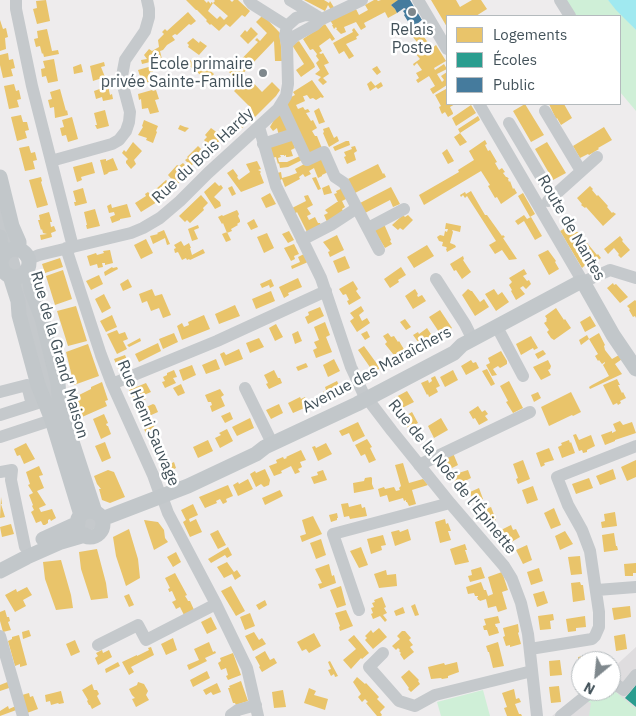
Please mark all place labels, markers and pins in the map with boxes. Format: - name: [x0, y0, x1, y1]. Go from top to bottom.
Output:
- marker: Relais Poste: [406, 6, 418, 18]
- place label: Relais Poste: [390, 20, 434, 58]
- place label: École primaire privée Sainte-Famille: [101, 54, 253, 92]
- marker: École primaire privée Sainte-Famille: [257, 67, 269, 79]

